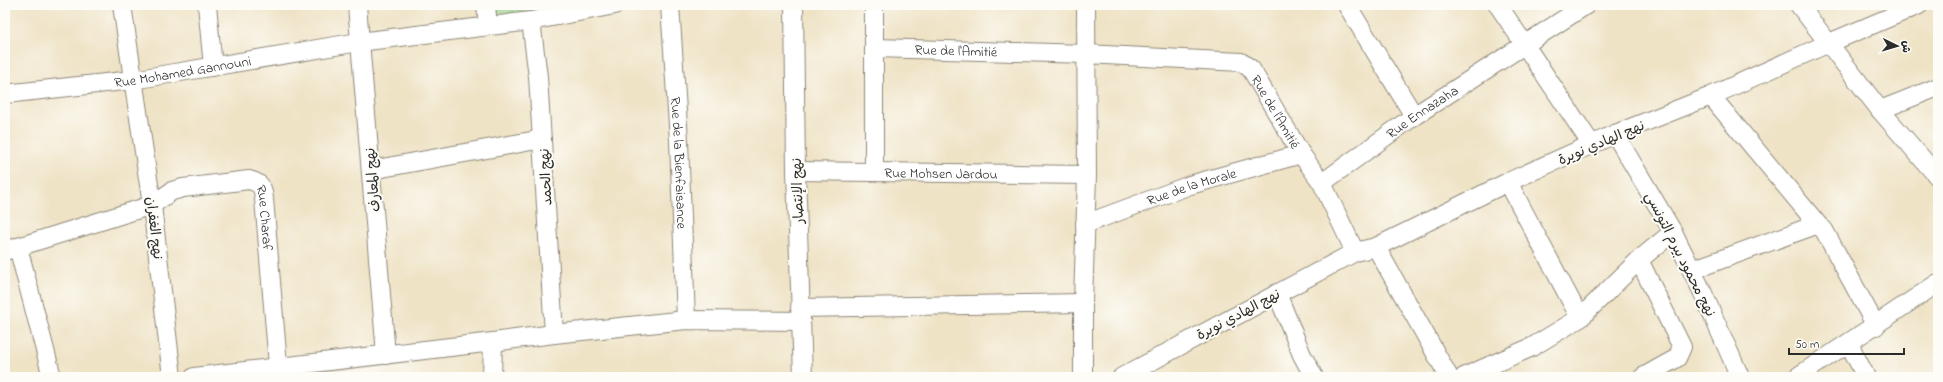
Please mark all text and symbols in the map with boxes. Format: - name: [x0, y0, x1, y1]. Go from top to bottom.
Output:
- north arrow: [1877, 26, 1917, 66]
- street label: Rue de l'Amitié: [914, 40, 998, 63]
- text: ش: [1897, 40, 1914, 54]
- street label: Rue Mohamed Gannouni: [113, 51, 253, 94]
- street label: Rue de l'Amitié: [1245, 72, 1305, 154]
- street label: Rue Ennazaha: [1383, 81, 1463, 145]
- street label: Rue de la Bienfaisance: [664, 96, 691, 230]
- street label: نهج الهادي نويرة: [1555, 116, 1648, 171]
- street label: نهج المعارف: [360, 147, 387, 213]
- street label: نهج الحمد: [535, 148, 558, 206]
- street label: نهج الإنتصار: [787, 158, 810, 225]
- street label: Rue Mohsen Jardou: [884, 163, 998, 186]
- street label: Rue de la Morale: [1144, 163, 1240, 212]
- street label: Rue Charaf: [250, 182, 277, 252]
- street label: نهج محمود بيرم التونسي: [1638, 189, 1720, 321]
- street label: نهج الغفران: [139, 196, 168, 261]
- street label: نهج الهادي نويرة: [1193, 284, 1284, 346]
- scale bar: [1789, 330, 1904, 356]
- text: 50 m: [1795, 336, 1819, 354]

